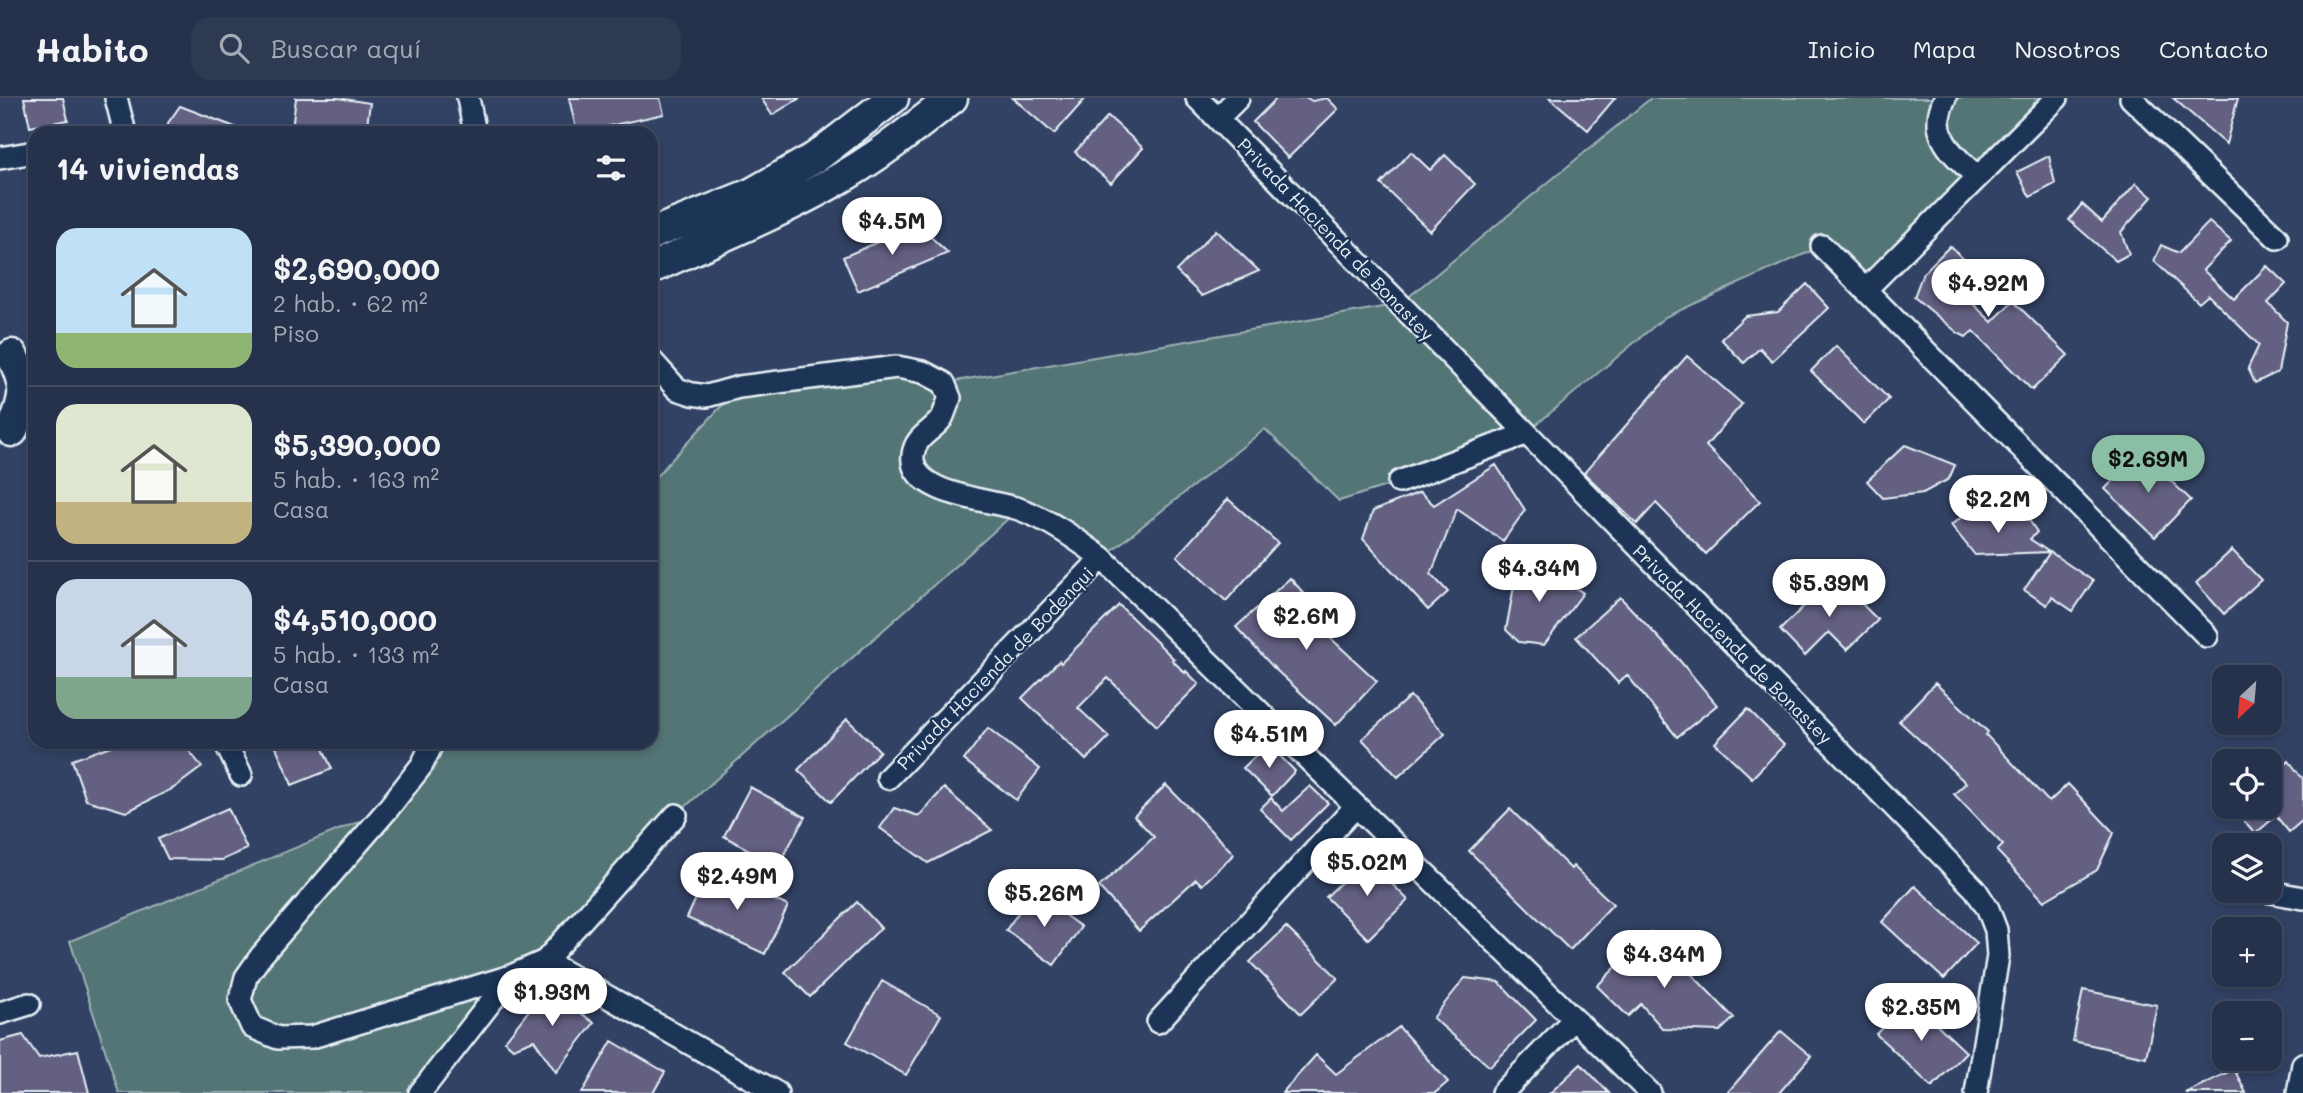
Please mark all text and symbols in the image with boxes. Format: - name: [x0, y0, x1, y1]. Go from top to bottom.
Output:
- search box: [191, 17, 681, 80]
- text: Habito: [35, 27, 149, 70]
- icon: search: [215, 29, 253, 67]
- text: Buscar aquí: [271, 31, 422, 65]
- text: Inicio: [1808, 33, 1875, 64]
- text: Mapa: [1913, 33, 1977, 64]
- text: Nosotros: [2015, 33, 2121, 64]
- text: Contacto: [2159, 33, 2268, 64]
- street label: Privada Hacienda de Bonastey: [1233, 133, 1439, 345]
- text: 14 viviendas: [56, 148, 240, 188]
- icon: filters: [592, 149, 630, 187]
- pin: $4.5M: [843, 198, 941, 257]
- text: $4.5M: [858, 205, 926, 235]
- text: $2,690,000: [273, 248, 440, 288]
- icon: home: [112, 256, 196, 340]
- pin: $4.92M: [1931, 260, 2045, 319]
- text: $4.92M: [1947, 267, 2029, 297]
- text: 2 hab. · 62 m²: [273, 288, 428, 318]
- text: Piso: [273, 318, 319, 348]
- text: $5,390,000: [273, 424, 441, 464]
- icon: home: [112, 432, 196, 516]
- pin: $2.69M: [2091, 436, 2205, 495]
- text: $2.69M: [2108, 443, 2188, 473]
- text: 5 hab. · 163 m²: [273, 464, 439, 494]
- pin: $2.2M: [1949, 476, 2047, 535]
- text: $2.2M: [1965, 483, 2031, 513]
- text: Casa: [273, 494, 329, 524]
- street label: Privada Hacienda de Bonastey: [1628, 539, 1838, 749]
- pin: $4.34M: [1482, 545, 1596, 604]
- text: $4.34M: [1498, 552, 1580, 582]
- pin: $5.39M: [1772, 560, 1886, 619]
- street label: Privada Hacienda de Bodenqui: [891, 561, 1099, 775]
- text: $5.39M: [1789, 567, 1869, 597]
- pin: $2.6M: [1257, 592, 1355, 652]
- text: $4,510,000: [273, 599, 437, 639]
- text: $2.6M: [1273, 600, 1339, 630]
- icon: home: [112, 607, 196, 691]
- text: 5 hab. · 133 m²: [273, 639, 439, 669]
- north arrow: [2212, 665, 2282, 735]
- map controls: [2212, 665, 2282, 1071]
- text: Casa: [273, 669, 329, 699]
- pin: $4.51M: [1212, 710, 1326, 770]
- text: $4.51M: [1230, 718, 1308, 748]
- button: locate: [2212, 749, 2282, 819]
- button: layers: [2212, 833, 2282, 903]
- pin: $5.02M: [1310, 838, 1424, 898]
- text: $5.02M: [1327, 846, 1407, 876]
- pin: $2.49M: [680, 852, 794, 912]
- text: $2.49M: [696, 860, 778, 890]
- pin: $5.26M: [987, 870, 1101, 929]
- text: $5.26M: [1004, 877, 1084, 907]
- button: +: [2212, 917, 2282, 987]
- pin: $4.34M: [1607, 930, 1721, 990]
- text: $4.34M: [1623, 938, 1705, 968]
- pin: $1.93M: [495, 968, 609, 1028]
- text: $1.93M: [513, 976, 591, 1006]
- pin: $2.35M: [1864, 984, 1978, 1043]
- text: $2.35M: [1881, 991, 1961, 1021]
- button: −: [2212, 1001, 2282, 1071]

